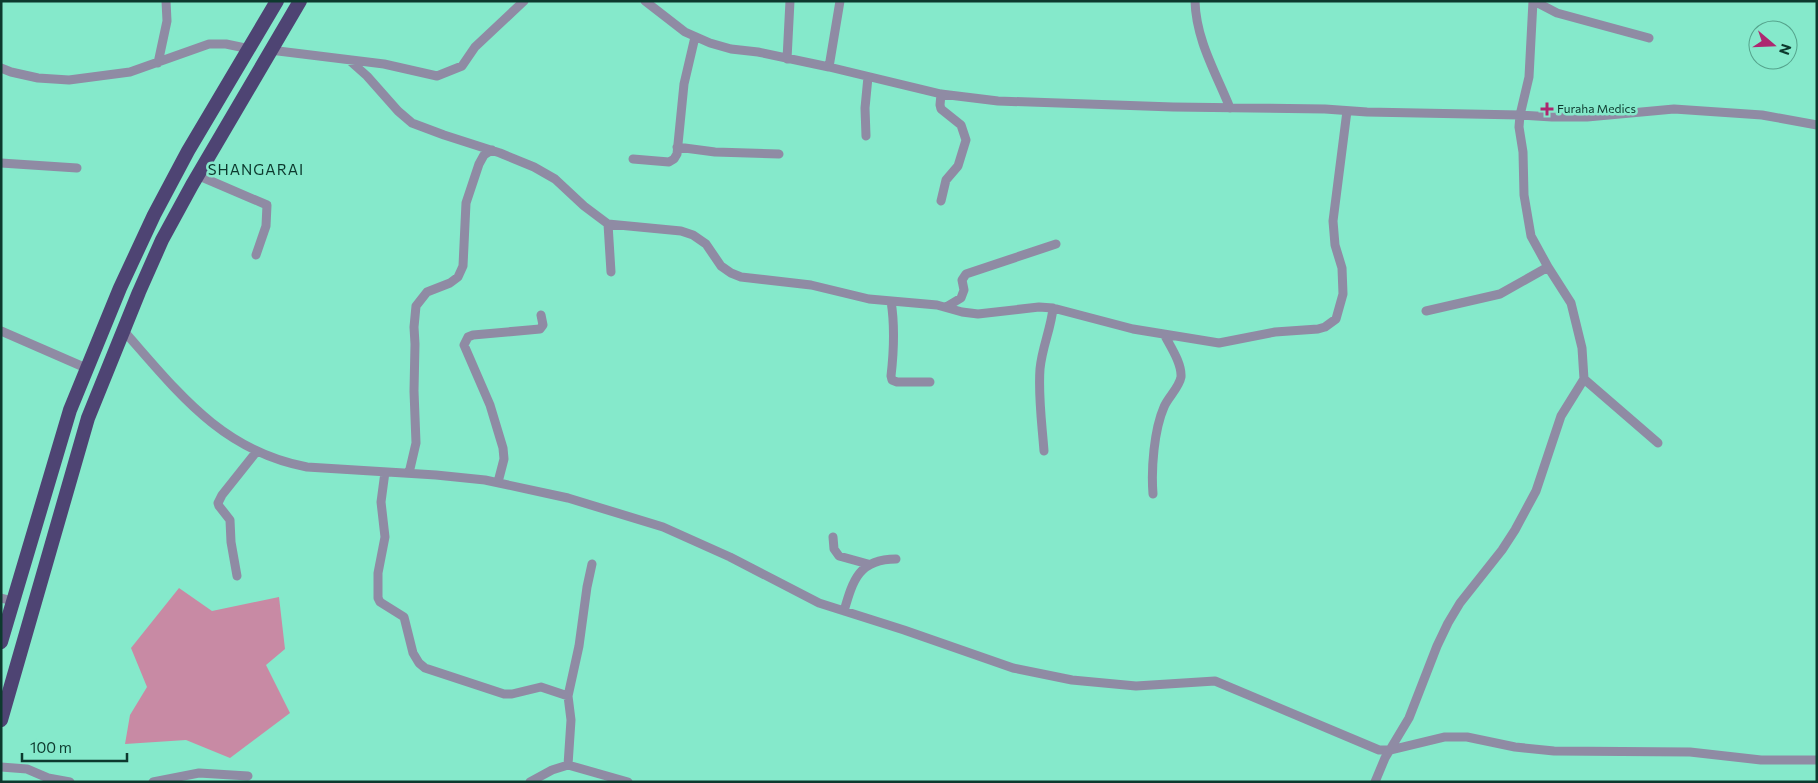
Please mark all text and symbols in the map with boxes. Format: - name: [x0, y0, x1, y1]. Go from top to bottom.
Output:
- north arrow: [1748, 20, 1798, 70]
- text: N: [1776, 42, 1796, 57]
- place label: Furaha Medics: [1557, 101, 1636, 115]
- marker: Furaha Medics: [1541, 103, 1553, 115]
- district label: SHANGARAI: [208, 160, 304, 178]
- scale bar: [22, 730, 128, 762]
- text: 100 m: [30, 738, 72, 756]

